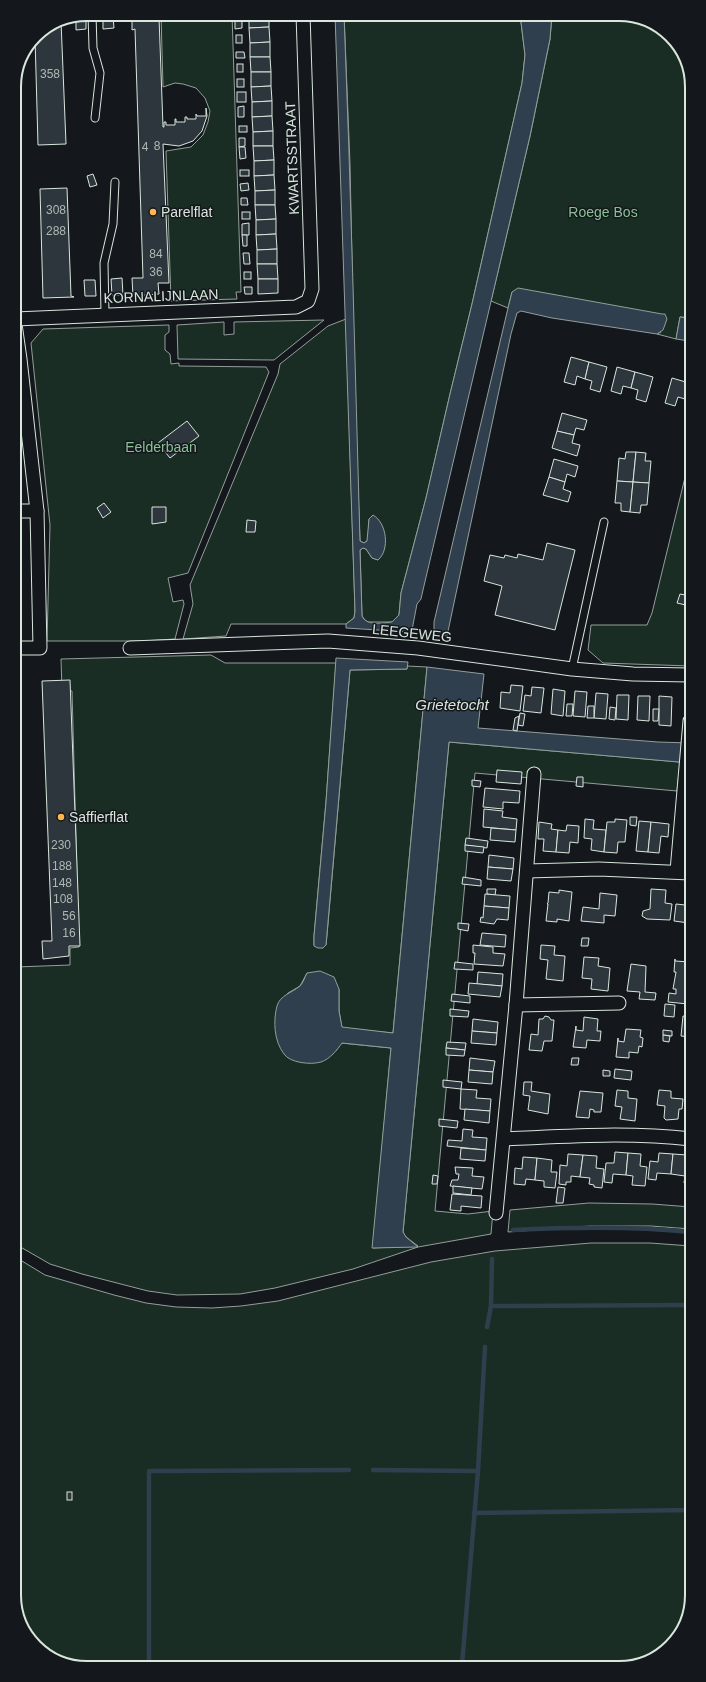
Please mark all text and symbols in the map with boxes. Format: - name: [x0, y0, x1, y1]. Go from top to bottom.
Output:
- house number: 358: [40, 67, 60, 81]
- street label: KWARTSSTRAAT: [282, 101, 302, 215]
- house number: 8: [154, 139, 161, 153]
- house number: 4: [142, 140, 149, 154]
- house number: 308: [46, 203, 66, 217]
- place label: Parelflat: [161, 204, 212, 220]
- park label: Roege Bos: [568, 204, 638, 220]
- marker: Parelflat: [148, 207, 158, 217]
- house number: 288: [46, 224, 66, 238]
- house number: 84: [149, 247, 163, 261]
- house number: 36: [149, 265, 163, 279]
- street label: KORNALIJNLAAN: [103, 286, 219, 306]
- park label: Eelderbaan: [125, 439, 197, 455]
- street label: LEEGEWEG: [371, 621, 453, 645]
- water label: Grietetocht: [415, 696, 490, 713]
- place label: Saffierflat: [69, 809, 128, 825]
- marker: Saffierflat: [56, 812, 66, 822]
- house number: 230: [51, 838, 71, 852]
- house number: 188: [52, 859, 72, 873]
- house number: 148: [52, 876, 72, 890]
- house number: 108: [53, 892, 73, 906]
- house number: 56: [62, 909, 76, 923]
- house number: 16: [62, 926, 76, 940]

